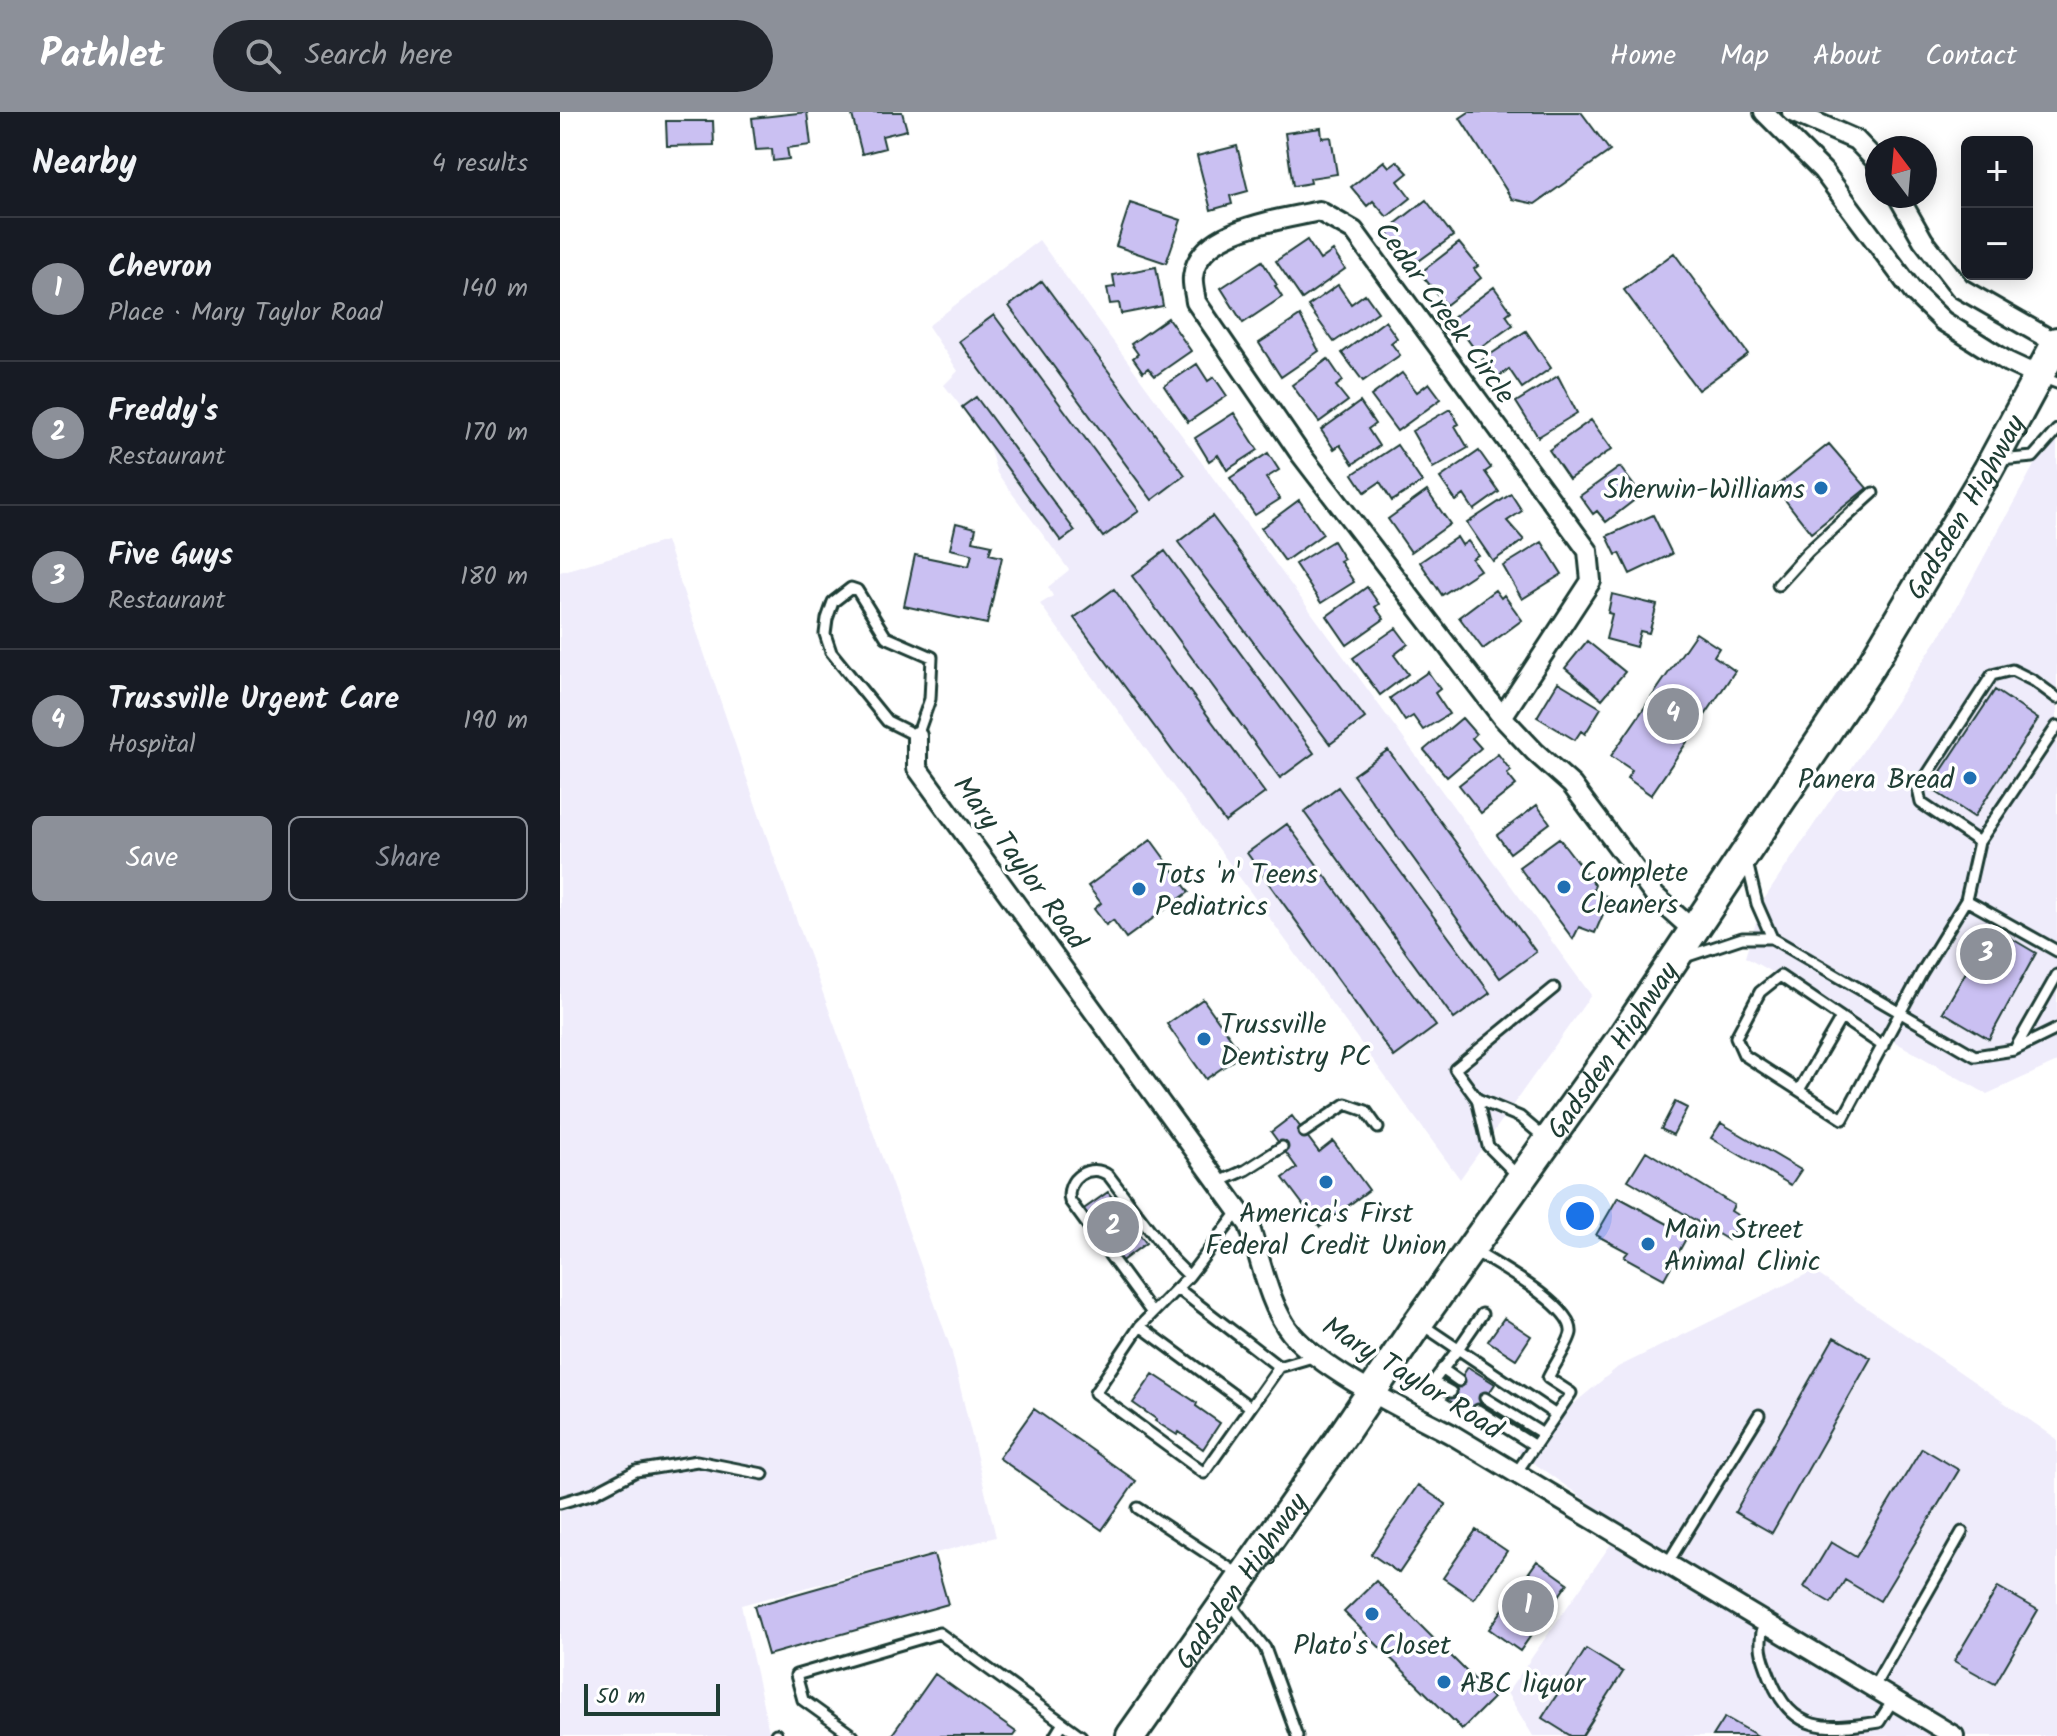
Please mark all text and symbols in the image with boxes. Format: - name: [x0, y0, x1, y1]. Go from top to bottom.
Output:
- search box: [213, 20, 773, 92]
- text: Pathlet: [40, 26, 165, 86]
- text: Search here: [305, 32, 452, 80]
- icon: search: [241, 34, 285, 78]
- text: Home: [1610, 34, 1676, 79]
- text: Map: [1720, 34, 1769, 79]
- text: About: [1813, 34, 1881, 79]
- text: Contact: [1925, 34, 2017, 79]
- north arrow: [1865, 136, 1937, 208]
- map controls: [1961, 136, 2033, 280]
- button: +: [1961, 136, 2033, 208]
- text: Nearby: [32, 137, 137, 191]
- text: 4 results: [432, 143, 528, 185]
- button: −: [1961, 208, 2033, 280]
- street label: Cedar Creek Circle: [1362, 212, 1526, 415]
- text: Chevron: [108, 244, 212, 292]
- text: 1: [54, 268, 62, 310]
- text: 140 m: [461, 268, 528, 310]
- text: Place · Mary Taylor Road: [108, 292, 383, 334]
- text: Freddy's: [108, 388, 218, 436]
- street label: Gadsden Highway: [1895, 406, 2039, 609]
- text: 2: [50, 412, 66, 454]
- text: 170 m: [464, 412, 528, 454]
- text: Restaurant: [108, 436, 225, 478]
- place label: Sherwin-Williams: [1604, 468, 1805, 513]
- marker: Sherwin-Williams: [1812, 479, 1830, 497]
- text: Five Guys: [108, 532, 233, 580]
- text: 3: [51, 556, 65, 598]
- text: 180 m: [460, 556, 528, 598]
- text: Restaurant: [108, 580, 225, 622]
- text: Trussville Urgent Care: [108, 676, 399, 724]
- pin: 4: [1647, 684, 1699, 744]
- text: 4: [51, 700, 65, 742]
- text: 190 m: [463, 700, 528, 742]
- text: Hospital: [108, 724, 196, 766]
- place label: Panera Bread: [1798, 758, 1955, 803]
- street label: Mary Taylor Road: [940, 767, 1098, 961]
- marker: Panera Bread: [1961, 769, 1979, 787]
- button: Save: [32, 816, 272, 901]
- button: Share: [288, 816, 528, 901]
- place label: Complete Cleaners: [1580, 851, 1688, 928]
- place label: Tots 'n' Teens Pediatrics: [1155, 853, 1318, 930]
- marker: Complete Cleaners: [1555, 878, 1573, 896]
- marker: Tots 'n' Teens Pediatrics: [1130, 880, 1148, 898]
- pin: 3: [1960, 924, 2012, 984]
- street label: Gadsden Highway: [1536, 952, 1692, 1149]
- place label: Trussville Dentistry PC: [1220, 1003, 1371, 1080]
- marker: Trussville Dentistry PC: [1195, 1030, 1213, 1048]
- marker: America's First Federal Credit Union: [1317, 1173, 1335, 1191]
- place label: America's First Federal Credit Union: [1205, 1192, 1447, 1269]
- your location: [1560, 1196, 1600, 1236]
- pin: 2: [1087, 1197, 1139, 1257]
- place label: Main Street Animal Clinic: [1664, 1208, 1820, 1285]
- marker: Main Street Animal Clinic: [1639, 1235, 1657, 1253]
- street label: Mary Taylor Road: [1312, 1305, 1512, 1453]
- street label: Gadsden Highway: [1164, 1483, 1321, 1680]
- pin: 1: [1502, 1576, 1554, 1636]
- marker: Plato's Closet: [1363, 1605, 1381, 1623]
- place label: Plato's Closet: [1293, 1624, 1452, 1669]
- place label: ABC liquor: [1460, 1662, 1587, 1707]
- marker: ABC liquor: [1435, 1673, 1453, 1691]
- scale bar: [584, 1680, 720, 1716]
- text: 50 m: [596, 1680, 645, 1715]

